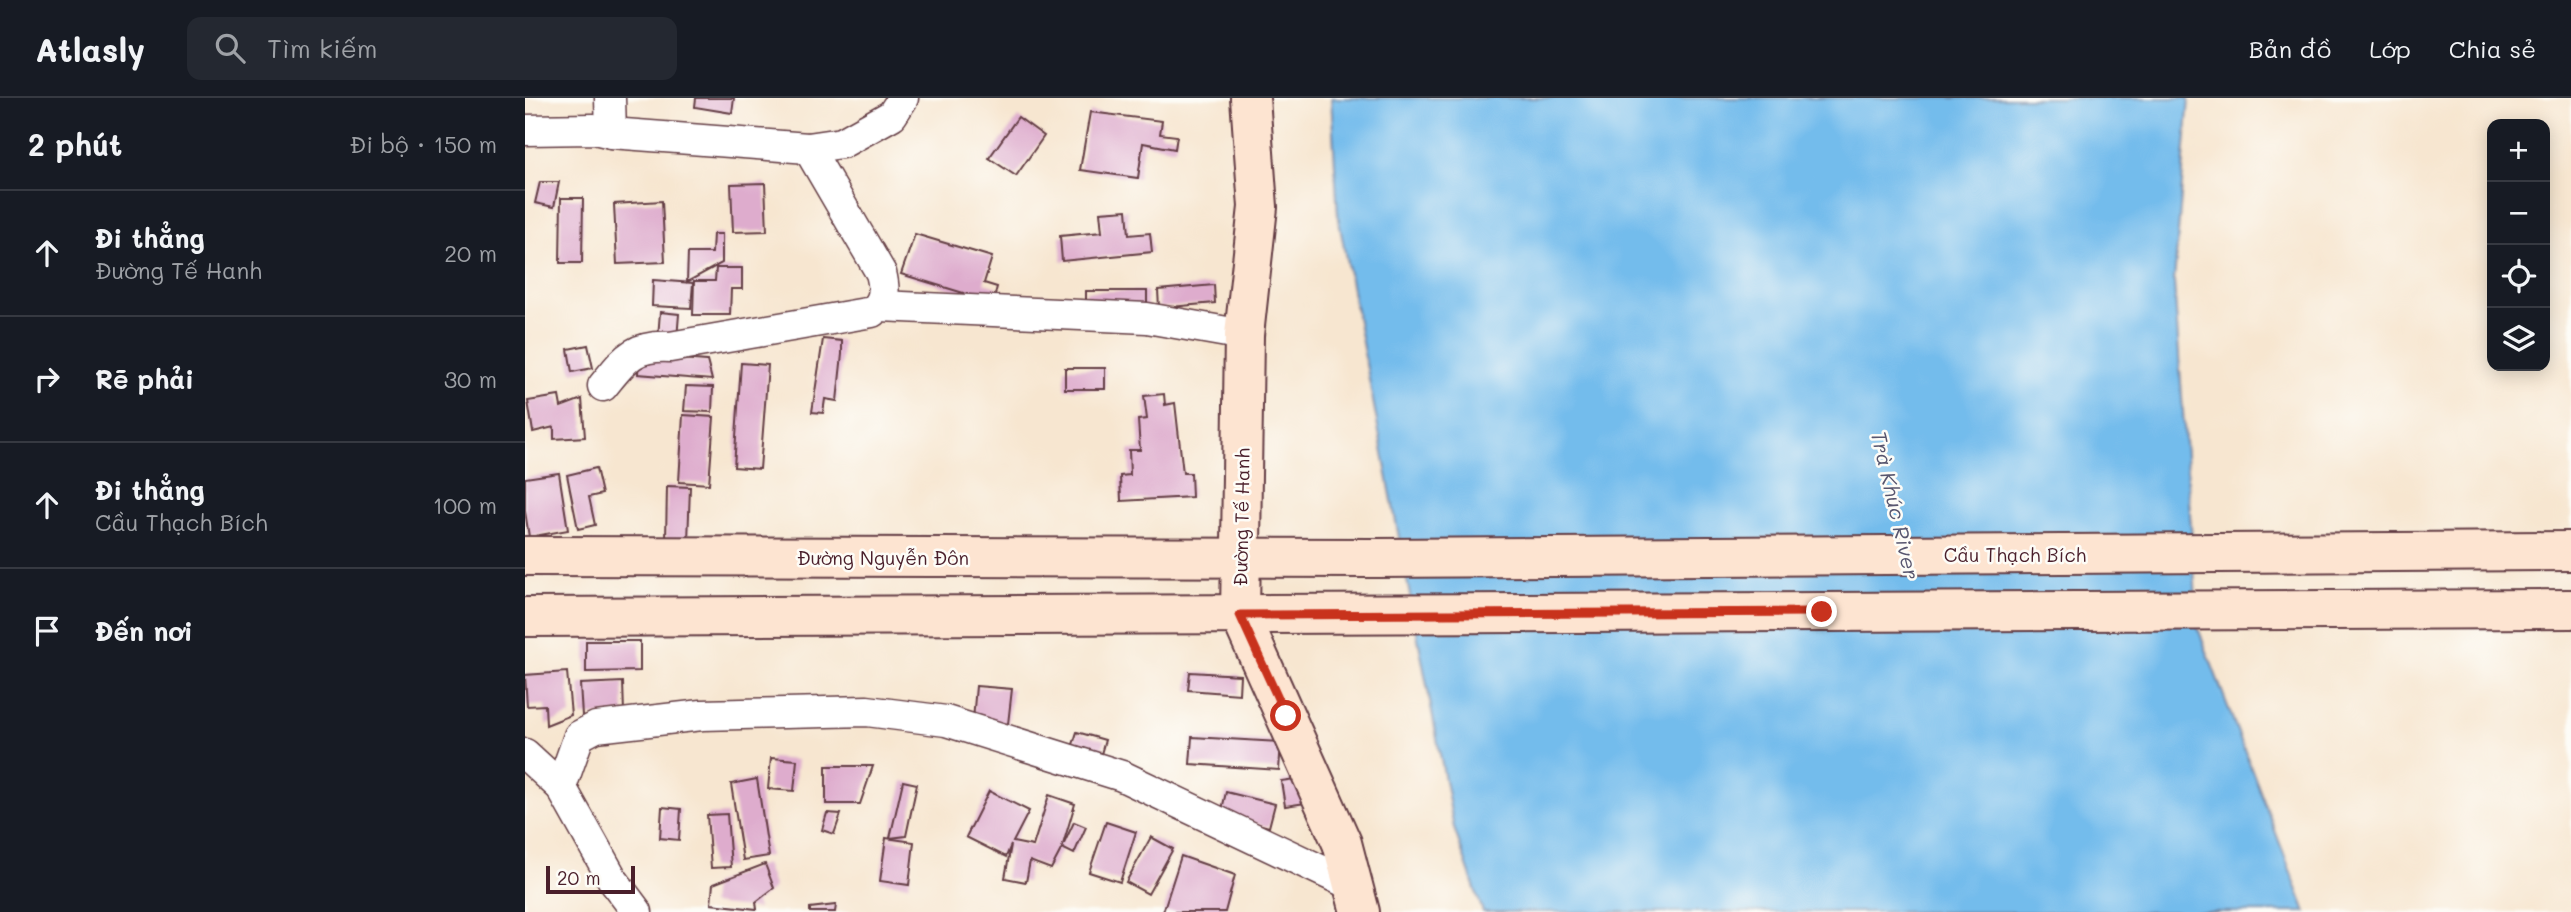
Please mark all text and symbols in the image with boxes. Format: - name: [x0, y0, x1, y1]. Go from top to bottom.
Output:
- search box: [187, 17, 677, 80]
- text: Atlasly: [35, 27, 145, 70]
- icon: search: [211, 29, 249, 67]
- text: Tìm kiếm: [267, 31, 378, 65]
- text: Bản đồ: [2249, 33, 2331, 64]
- text: Lớp: [2369, 33, 2411, 64]
- text: Chia sẻ: [2449, 33, 2536, 64]
- map controls: [2487, 119, 2550, 371]
- button: +: [2487, 119, 2550, 182]
- text: 2 phút: [28, 124, 122, 164]
- text: Đi bộ · 150 m: [349, 129, 497, 159]
- button: −: [2487, 182, 2550, 245]
- text: Đi thẳng: [95, 221, 205, 255]
- icon: ahead: [28, 234, 66, 272]
- text: 20 m: [444, 238, 497, 268]
- button: locate: [2487, 245, 2550, 308]
- text: Đường Tế Hanh: [95, 255, 262, 285]
- button: layers: [2487, 308, 2550, 371]
- icon: right: [28, 360, 66, 398]
- text: Rẽ phải: [95, 362, 194, 396]
- text: 30 m: [444, 364, 497, 394]
- water label: Trà Khúc River: [1866, 428, 1926, 582]
- street label: Đường Tế Hanh: [1227, 448, 1255, 586]
- text: Đi thẳng: [95, 473, 205, 507]
- icon: ahead: [28, 486, 66, 524]
- text: 100 m: [433, 490, 497, 520]
- text: Cầu Thạch Bích: [95, 507, 268, 537]
- street label: Cầu Thạch Bích: [1944, 542, 2086, 567]
- street label: Đường Nguyễn Đôn: [797, 545, 969, 570]
- route end: [1806, 596, 1837, 627]
- icon: arrive: [28, 612, 66, 650]
- text: Đến nơi: [95, 614, 193, 648]
- route start: [1270, 700, 1301, 731]
- scale bar: [546, 863, 635, 895]
- text: 20 m: [557, 865, 601, 890]

